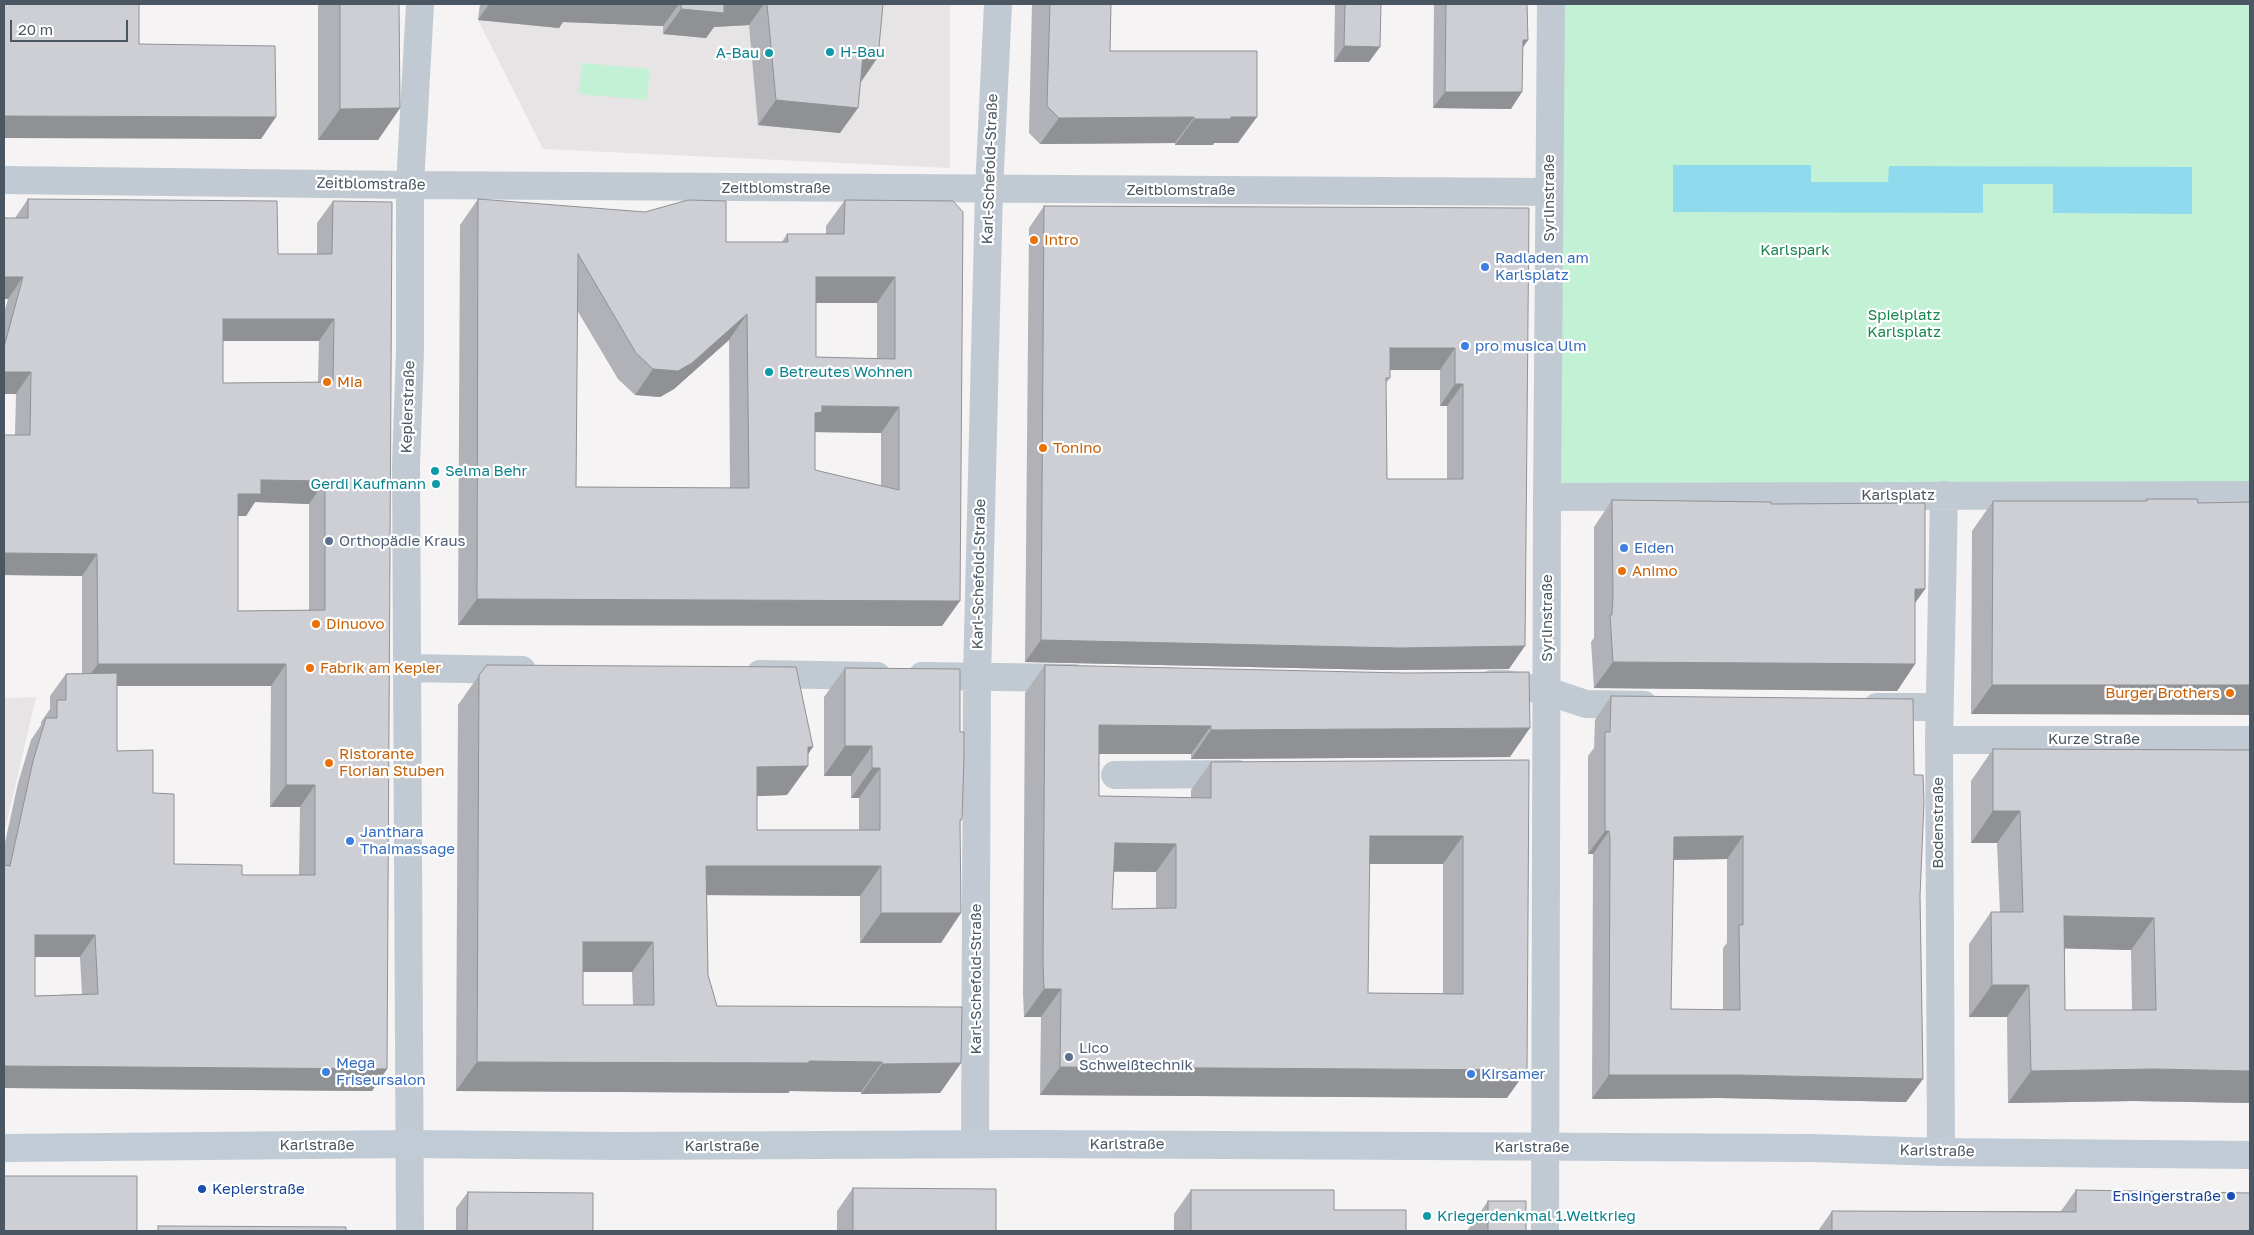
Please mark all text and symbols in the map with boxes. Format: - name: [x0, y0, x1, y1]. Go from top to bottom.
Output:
- scale bar: [12, 10, 130, 42]
- text: 20 m: [18, 20, 53, 38]
- place label: H-Bau: [840, 43, 885, 61]
- place label: A-Bau: [716, 44, 759, 62]
- marker: H-Bau: [824, 46, 836, 58]
- marker: A-Bau: [763, 47, 775, 59]
- street label: Karl-Schefold-Straße: [978, 93, 1002, 245]
- street label: Syrlinstraße: [1540, 154, 1558, 242]
- street label: Zeitblomstraße: [316, 174, 426, 194]
- street label: Zeitblomstraße: [721, 179, 831, 197]
- street label: Zeitblomstraße: [1126, 181, 1236, 199]
- place label: Intro: [1044, 231, 1078, 249]
- marker: Intro: [1028, 234, 1040, 246]
- park label: Karlspark: [1760, 241, 1830, 259]
- place label: Radladen am Karlsplatz: [1495, 249, 1589, 284]
- marker: Radladen am Karlsplatz: [1479, 261, 1491, 273]
- park label: Spielplatz Karlsplatz: [1867, 306, 1941, 341]
- place label: pro musica Ulm: [1475, 337, 1586, 355]
- marker: pro musica Ulm: [1459, 340, 1471, 352]
- street label: Keplerstraße: [397, 360, 419, 454]
- place label: Betreutes Wohnen: [779, 363, 913, 381]
- marker: Betreutes Wohnen: [763, 366, 775, 378]
- place label: Mia: [337, 373, 362, 391]
- marker: Mia: [321, 376, 333, 388]
- place label: Tonino: [1053, 439, 1101, 457]
- marker: Tonino: [1037, 442, 1049, 454]
- place label: Selma Behr: [445, 462, 527, 480]
- marker: Selma Behr: [429, 465, 441, 477]
- place label: Gerdi Kaufmann: [311, 475, 426, 493]
- marker: Gerdi Kaufmann: [430, 478, 442, 490]
- street label: Karlsplatz: [1861, 486, 1935, 504]
- street label: Karl-Schefold-Straße: [969, 498, 989, 650]
- place label: Orthopädie Kraus: [339, 532, 465, 550]
- marker: Orthopädie Kraus: [323, 535, 335, 547]
- place label: Eiden: [1634, 539, 1674, 557]
- marker: Eiden: [1618, 542, 1630, 554]
- place label: Animo: [1632, 562, 1678, 580]
- marker: Animo: [1616, 565, 1628, 577]
- street label: Syrlinstraße: [1538, 574, 1556, 662]
- place label: Dinuovo: [326, 615, 385, 633]
- marker: Dinuovo: [310, 618, 322, 630]
- place label: Fabrik am Kepler: [320, 659, 441, 677]
- marker: Fabrik am Kepler: [304, 662, 316, 674]
- place label: Burger Brothers: [2105, 684, 2220, 702]
- marker: Burger Brothers: [2224, 687, 2236, 699]
- street label: Kurze Straße: [2048, 730, 2140, 748]
- place label: Ristorante Florian Stuben: [339, 745, 444, 780]
- marker: Ristorante Florian Stuben: [323, 757, 335, 769]
- street label: Bodenstraße: [1929, 777, 1947, 869]
- place label: Janthara Thaimassage: [360, 823, 455, 858]
- marker: Janthara Thaimassage: [344, 835, 356, 847]
- street label: Karl-Schefold-Straße: [967, 904, 985, 1054]
- place label: Lico Schweißtechnik: [1079, 1039, 1193, 1074]
- marker: Lico Schweißtechnik: [1063, 1051, 1075, 1063]
- place label: Mega Friseursalon: [336, 1054, 426, 1089]
- place label: Kirsamer: [1481, 1065, 1545, 1083]
- marker: Mega Friseursalon: [320, 1066, 332, 1078]
- marker: Kirsamer: [1465, 1068, 1477, 1080]
- street label: Karlstraße: [1090, 1135, 1164, 1153]
- street label: Karlstraße: [280, 1136, 354, 1154]
- street label: Karlstraße: [685, 1137, 759, 1155]
- street label: Karlstraße: [1495, 1138, 1569, 1156]
- street label: Karlstraße: [1899, 1141, 1975, 1161]
- place label: Keplerstraße: [212, 1180, 305, 1198]
- marker: Keplerstraße: [196, 1183, 208, 1195]
- place label: Ensingerstraße: [2112, 1187, 2221, 1205]
- marker: Ensingerstraße: [2225, 1190, 2237, 1202]
- place label: Kriegerdenkmal 1.Weltkrieg: [1437, 1207, 1636, 1225]
- marker: Kriegerdenkmal 1.Weltkrieg: [1421, 1210, 1433, 1222]

